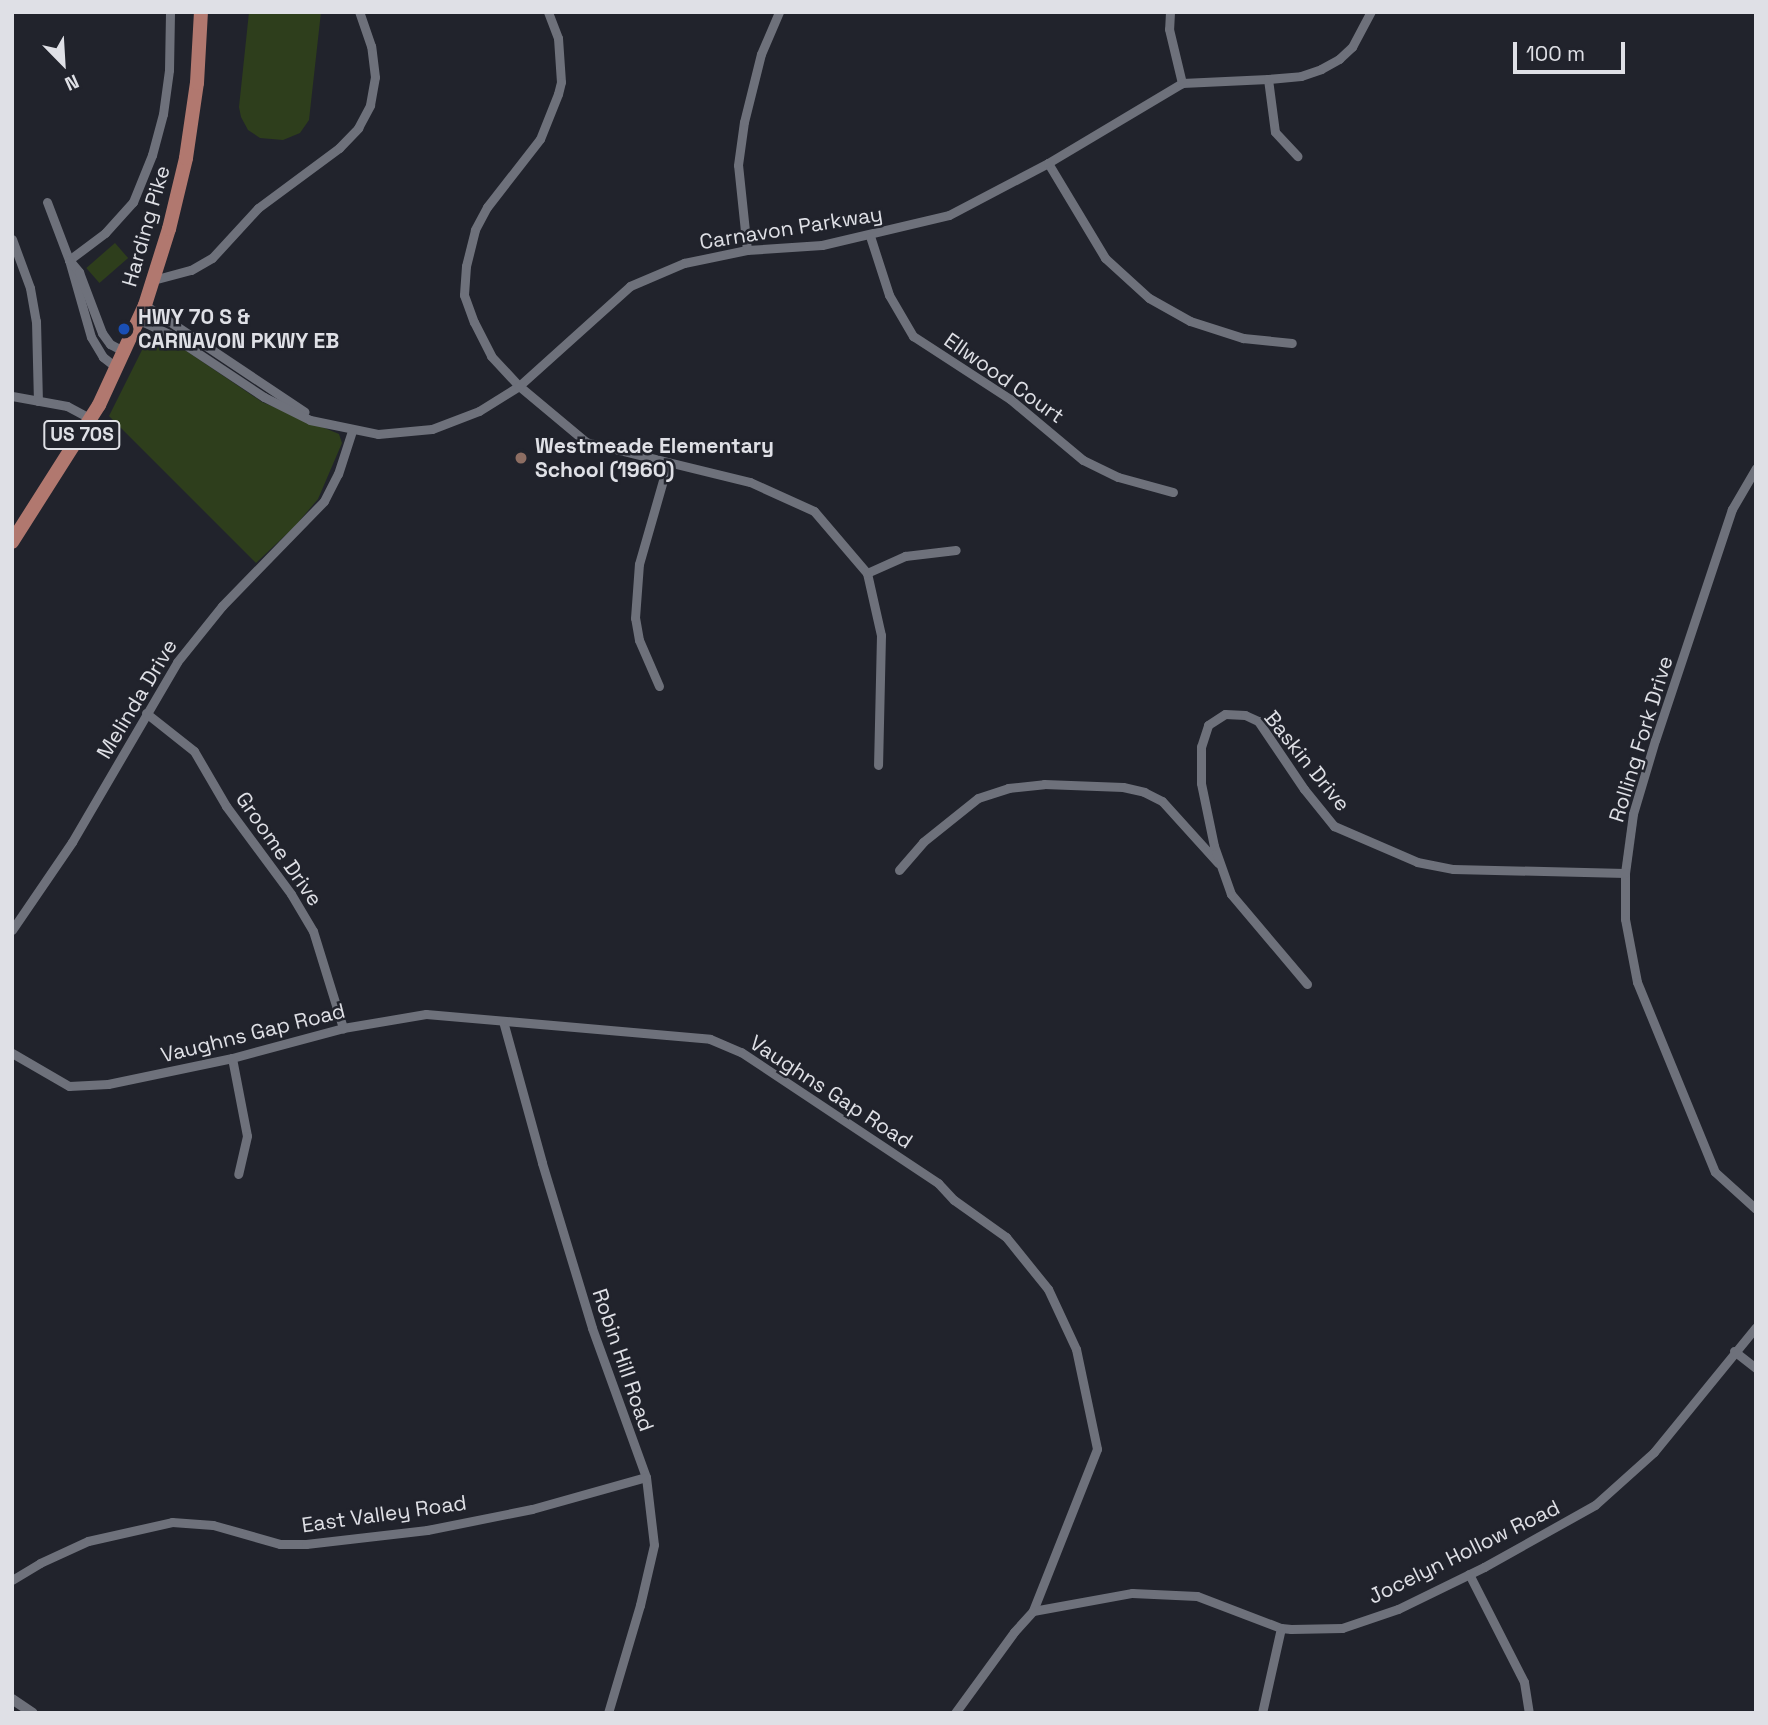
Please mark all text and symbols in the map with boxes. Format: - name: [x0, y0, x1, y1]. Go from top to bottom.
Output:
- north arrow: [28, 28, 98, 98]
- scale bar: [1516, 28, 1628, 72]
- text: 100 m: [1526, 40, 1585, 67]
- text: N: [61, 69, 83, 97]
- street label: Harding Pike: [117, 163, 175, 289]
- street label: Carnavon Parkway: [698, 201, 884, 255]
- place label: HWY 70 S & CARNAVON PKWY EB: [138, 304, 339, 354]
- marker: HWY 70 S & CARNAVON PKWY EB: [116, 321, 132, 337]
- street label: Ellwood Court: [939, 327, 1069, 429]
- road number: US 70S: [42, 420, 122, 450]
- place label: Westmeade Elementary School (1960): [535, 433, 774, 483]
- marker: Westmeade Elementary School (1960): [513, 450, 529, 466]
- street label: Melinda Drive: [91, 635, 183, 763]
- street label: Rolling Fork Drive: [1604, 653, 1678, 825]
- street label: Baskin Drive: [1259, 706, 1355, 816]
- street label: Groome Drive: [230, 787, 328, 911]
- street label: Vaughns Gap Road: [158, 998, 348, 1068]
- street label: Vaughns Gap Road: [745, 1030, 917, 1154]
- street label: Robin Hill Road: [587, 1285, 659, 1435]
- street label: East Valley Road: [300, 1490, 468, 1538]
- street label: Jocelyn Hollow Road: [1364, 1495, 1564, 1609]

